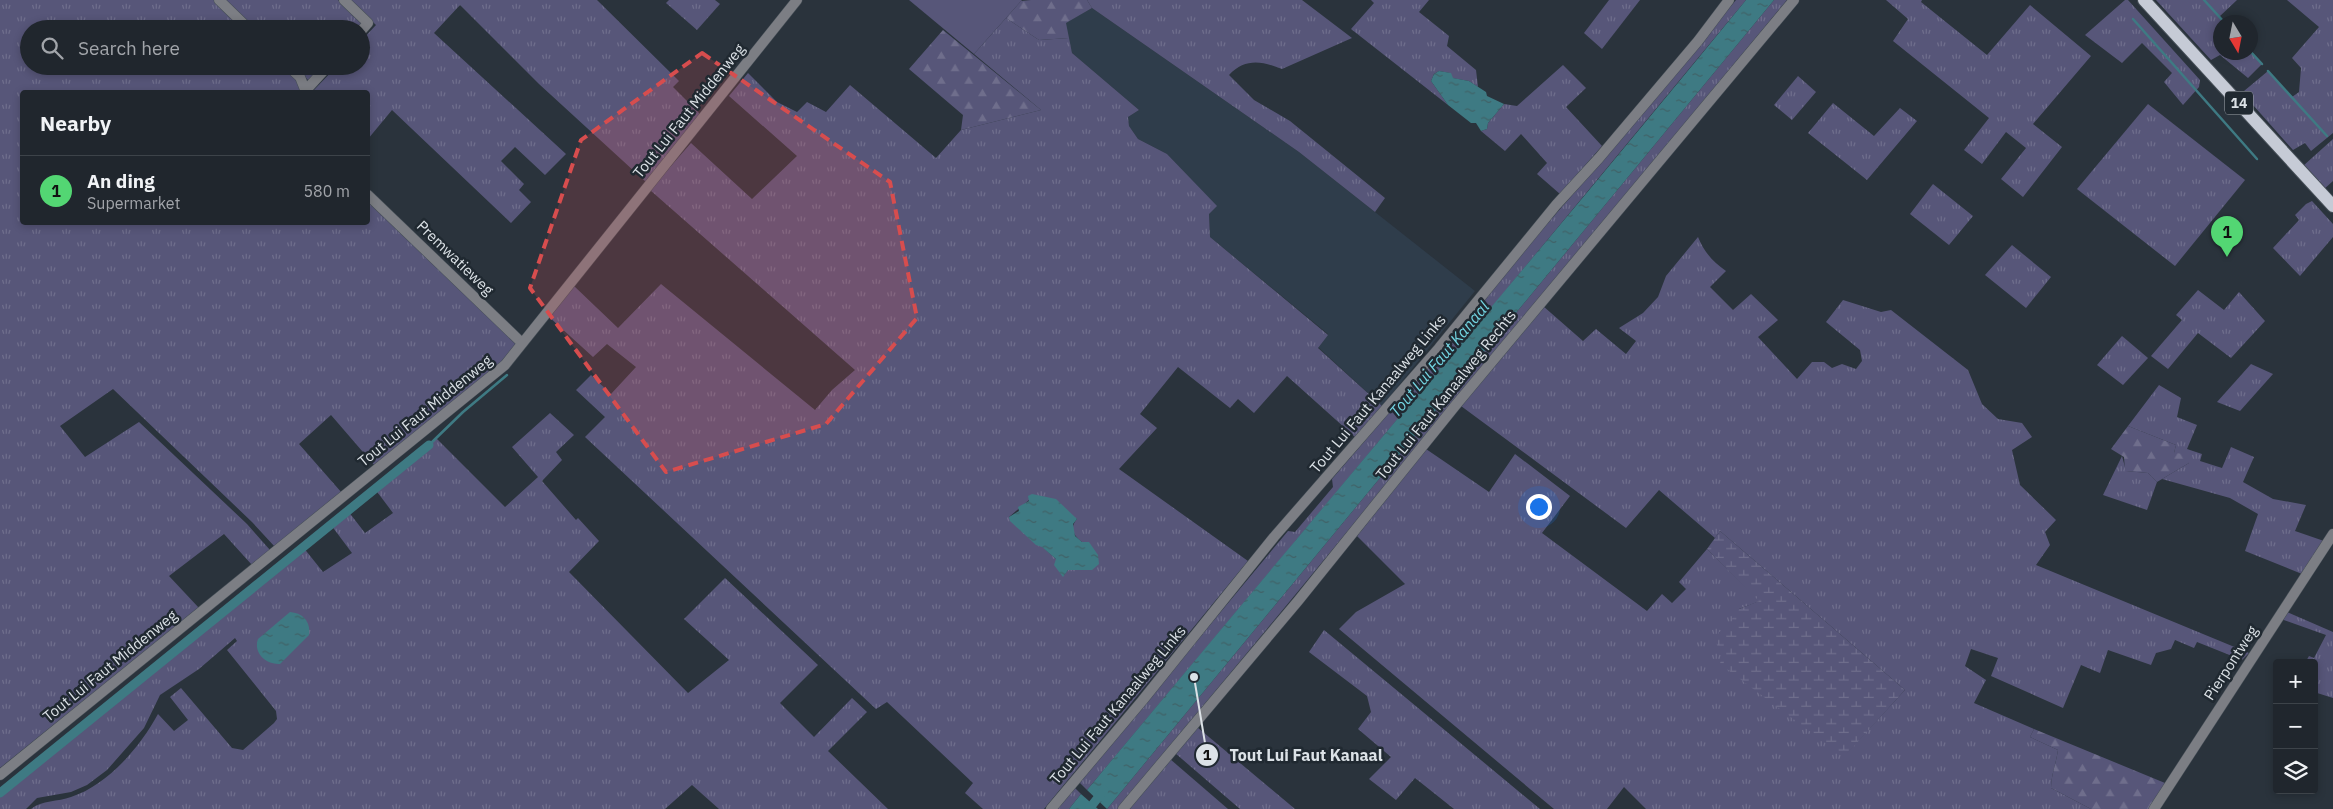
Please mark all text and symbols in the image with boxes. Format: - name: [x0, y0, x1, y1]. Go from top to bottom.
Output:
- north arrow: [2213, 15, 2258, 60]
- search box: [20, 20, 370, 75]
- icon: search: [38, 34, 66, 62]
- text: Search here: [78, 36, 180, 60]
- street label: Tout Lui Faut Middenweg: [629, 40, 749, 182]
- road number: 14: [2225, 92, 2253, 115]
- text: Nearby: [40, 109, 111, 137]
- text: An ding: [87, 169, 155, 193]
- text: 1: [51, 181, 61, 201]
- text: 580 m: [303, 181, 350, 201]
- text: Supermarket: [87, 193, 180, 213]
- street label: Premwatieweg: [413, 216, 498, 299]
- pin: 1: [2211, 216, 2243, 257]
- water label: Tout Lui Faut Kanaal: [1385, 296, 1494, 421]
- street label: Tout Lui Faut Kanaalweg Rechts: [1371, 306, 1520, 483]
- street label: Tout Lui Faut Kanaalweg Links: [1306, 310, 1450, 477]
- street label: Tout Lui Faut Middenweg: [354, 351, 496, 471]
- your location: [1526, 494, 1552, 520]
- street label: Tout Lui Faut Middenweg: [39, 606, 181, 726]
- street label: Tout Lui Faut Kanaalweg Links: [1046, 621, 1190, 788]
- street label: Pierpontweg: [2199, 622, 2262, 704]
- map controls: [2273, 659, 2318, 794]
- button: +: [2273, 659, 2318, 704]
- button: −: [2273, 704, 2318, 749]
- callout: Tout Lui Faut Kanaal: [1194, 739, 1392, 770]
- text: 1: [1202, 745, 1212, 764]
- text: Tout Lui Faut Kanaal: [1230, 745, 1383, 765]
- button: layers: [2273, 749, 2318, 794]

